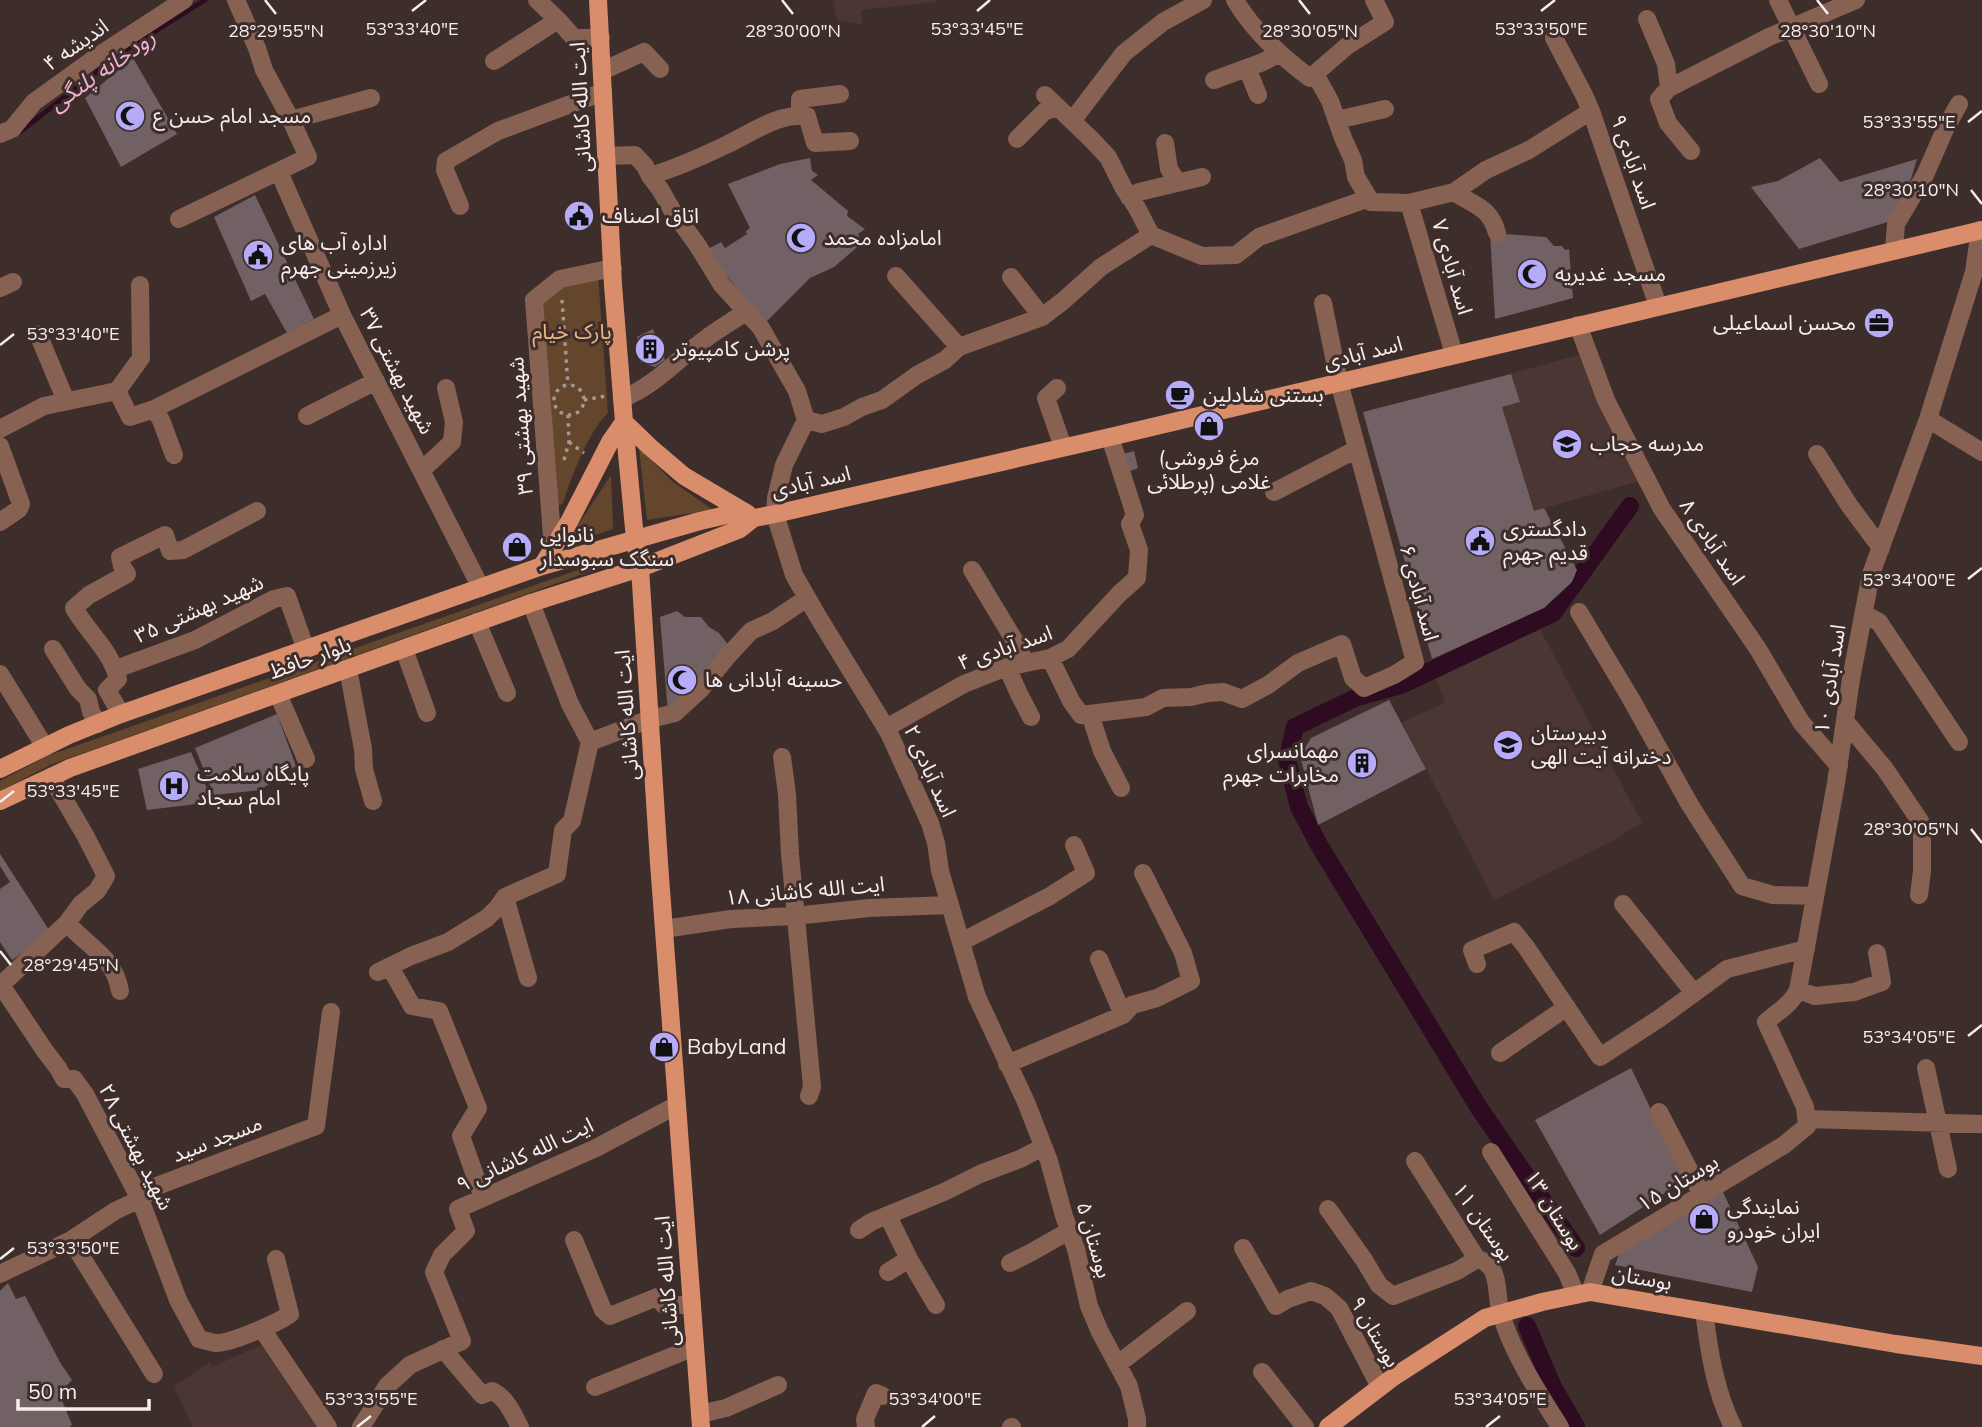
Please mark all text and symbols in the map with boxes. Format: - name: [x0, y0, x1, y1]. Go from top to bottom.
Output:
- street label: اندیشه ۴: [38, 12, 113, 76]
- text: 53°33'40"E: [365, 17, 459, 40]
- text: 53°33'45"E: [930, 17, 1024, 40]
- text: 53°33'50"E: [1494, 17, 1588, 40]
- text: 28°29'55"N: [228, 19, 324, 42]
- text: 28°30'00"N: [745, 19, 841, 42]
- text: 28°30'05"N: [1262, 19, 1358, 42]
- text: 28°30'10"N: [1780, 19, 1876, 42]
- water label: رودخانه پلنگی: [43, 22, 161, 118]
- street label: ایت الله کاشانی: [564, 41, 596, 173]
- mosque icon: مسجد امام حسن ع: [113, 99, 147, 133]
- place label: مسجد امام حسن ع: [153, 102, 311, 132]
- text: 53°33'55"E: [1862, 110, 1956, 133]
- street label: اسد آبادی ۹: [1606, 111, 1662, 212]
- text: 28°30'10"N: [1863, 178, 1959, 201]
- public building icon: اتاق اصناف: [562, 199, 596, 233]
- place label: اتاق اصناف: [602, 202, 699, 228]
- street label: اسد آبادی ۷: [1427, 216, 1479, 318]
- mosque icon: امامزاده محمد: [784, 221, 818, 255]
- place label: امامزاده محمد: [824, 224, 942, 250]
- place label: اداره آب های زیرزمینی جهرم: [281, 229, 397, 283]
- public building icon: اداره آب های زیرزمینی جهرم: [241, 238, 275, 272]
- mosque icon: مسجد غدیریه: [1515, 257, 1549, 291]
- place label: مسجد غدیریه: [1555, 260, 1666, 286]
- street label: شهید بهشتی ۳۷: [355, 303, 441, 438]
- office icon: محسن اسماعیلی: [1862, 306, 1896, 340]
- place label: محسن اسماعیلی: [1713, 309, 1856, 335]
- park label: پارک خیام: [532, 318, 612, 348]
- text: 53°33'40"E: [26, 322, 120, 345]
- street label: اسد آبادی: [1320, 330, 1405, 374]
- building icon: پرشن کامپیوتر: [633, 332, 667, 366]
- place label: پرشن کامپیوتر: [672, 335, 790, 362]
- street label: شهید بهشتی ۳۹: [502, 356, 538, 496]
- cafe icon: بستنی شادلین: [1163, 378, 1197, 412]
- place label: بستنی شادلین: [1203, 381, 1324, 407]
- shop icon: (مرغ فروشی غلامی (پرطلائی: [1192, 409, 1226, 443]
- school or university icon: مدرسه حجاب: [1550, 427, 1584, 461]
- place label: مدرسه حجاب: [1590, 430, 1704, 456]
- place label: (مرغ فروشی غلامی (پرطلائی: [1147, 444, 1271, 495]
- street label: اسد آبادی: [768, 459, 853, 503]
- street label: اسد آبادی ۸: [1675, 493, 1751, 589]
- place label: دادگستری قدیم جهرم: [1503, 515, 1588, 569]
- place label: نانوایی سنگک سبوسدار: [539, 521, 674, 571]
- public building icon: دادگستری قدیم جهرم: [1463, 524, 1497, 558]
- shop icon: نانوایی سنگک سبوسدار: [500, 530, 534, 564]
- street label: اسد آبادی ۶: [1395, 542, 1445, 644]
- street label: شهید بهشتی ۳۵: [130, 568, 267, 648]
- text: 53°34'00"E: [1862, 568, 1956, 591]
- street label: اسد آبادی ۴: [954, 619, 1055, 675]
- street label: اسد آبادی ۱۰: [1808, 622, 1850, 735]
- street label: بلوار حافظ: [265, 630, 354, 684]
- street label: ایت الله کاشانی: [608, 649, 644, 781]
- mosque icon: حسینه آبادانی ها: [665, 663, 699, 697]
- place label: حسینه آبادانی ها: [705, 666, 842, 692]
- place label: دبیرستان دخترانه آیت الهی: [1531, 719, 1672, 769]
- street label: اسد آبادی ۲: [899, 720, 963, 821]
- school or university icon: دبیرستان دخترانه آیت الهی: [1491, 728, 1525, 762]
- place label: مهمانسرای مخابرات جهرم: [1223, 737, 1339, 791]
- building icon: مهمانسرای مخابرات جهرم: [1345, 746, 1379, 780]
- place label: پایگاه سلامت امام سجاد: [197, 760, 309, 814]
- hospital icon: پایگاه سلامت امام سجاد: [157, 769, 191, 803]
- text: 53°33'45"E: [26, 779, 120, 802]
- text: 28°30'05"N: [1863, 817, 1959, 840]
- street label: ایت الله کاشانی ۱۸: [724, 870, 886, 910]
- text: 28°29'45"N: [23, 953, 119, 976]
- text: 53°34'05"E: [1862, 1025, 1956, 1048]
- shop icon: BabyLand: [647, 1030, 681, 1064]
- place label: BabyLand: [687, 1033, 786, 1059]
- street label: شهید بهشتی ۲۸: [94, 1079, 180, 1214]
- street label: مسجد سید: [168, 1109, 265, 1167]
- street label: ایت الله کاشانی ۹: [452, 1111, 597, 1197]
- street label: بوستان ۱۵: [1632, 1148, 1723, 1216]
- street label: بوستان ۱۳: [1520, 1164, 1590, 1254]
- street label: بوستان ۱۱: [1447, 1177, 1520, 1266]
- place label: نمایندگی ایران خودرو: [1727, 1193, 1820, 1243]
- street label: بوستان ۵: [1072, 1199, 1118, 1281]
- shop icon: نمایندگی ایران خودرو: [1687, 1202, 1721, 1236]
- street label: ایت الله کاشانی: [648, 1215, 684, 1347]
- text: 53°33'50"E: [26, 1236, 120, 1259]
- street label: بوستان: [1610, 1259, 1674, 1295]
- street label: بوستان ۹: [1345, 1291, 1407, 1372]
- scale bar: [18, 1368, 149, 1412]
- text: 50 m: [28, 1378, 77, 1404]
- text: 53°33'55"E: [324, 1387, 418, 1410]
- text: 53°34'00"E: [888, 1387, 982, 1410]
- text: 53°34'05"E: [1453, 1387, 1547, 1410]

